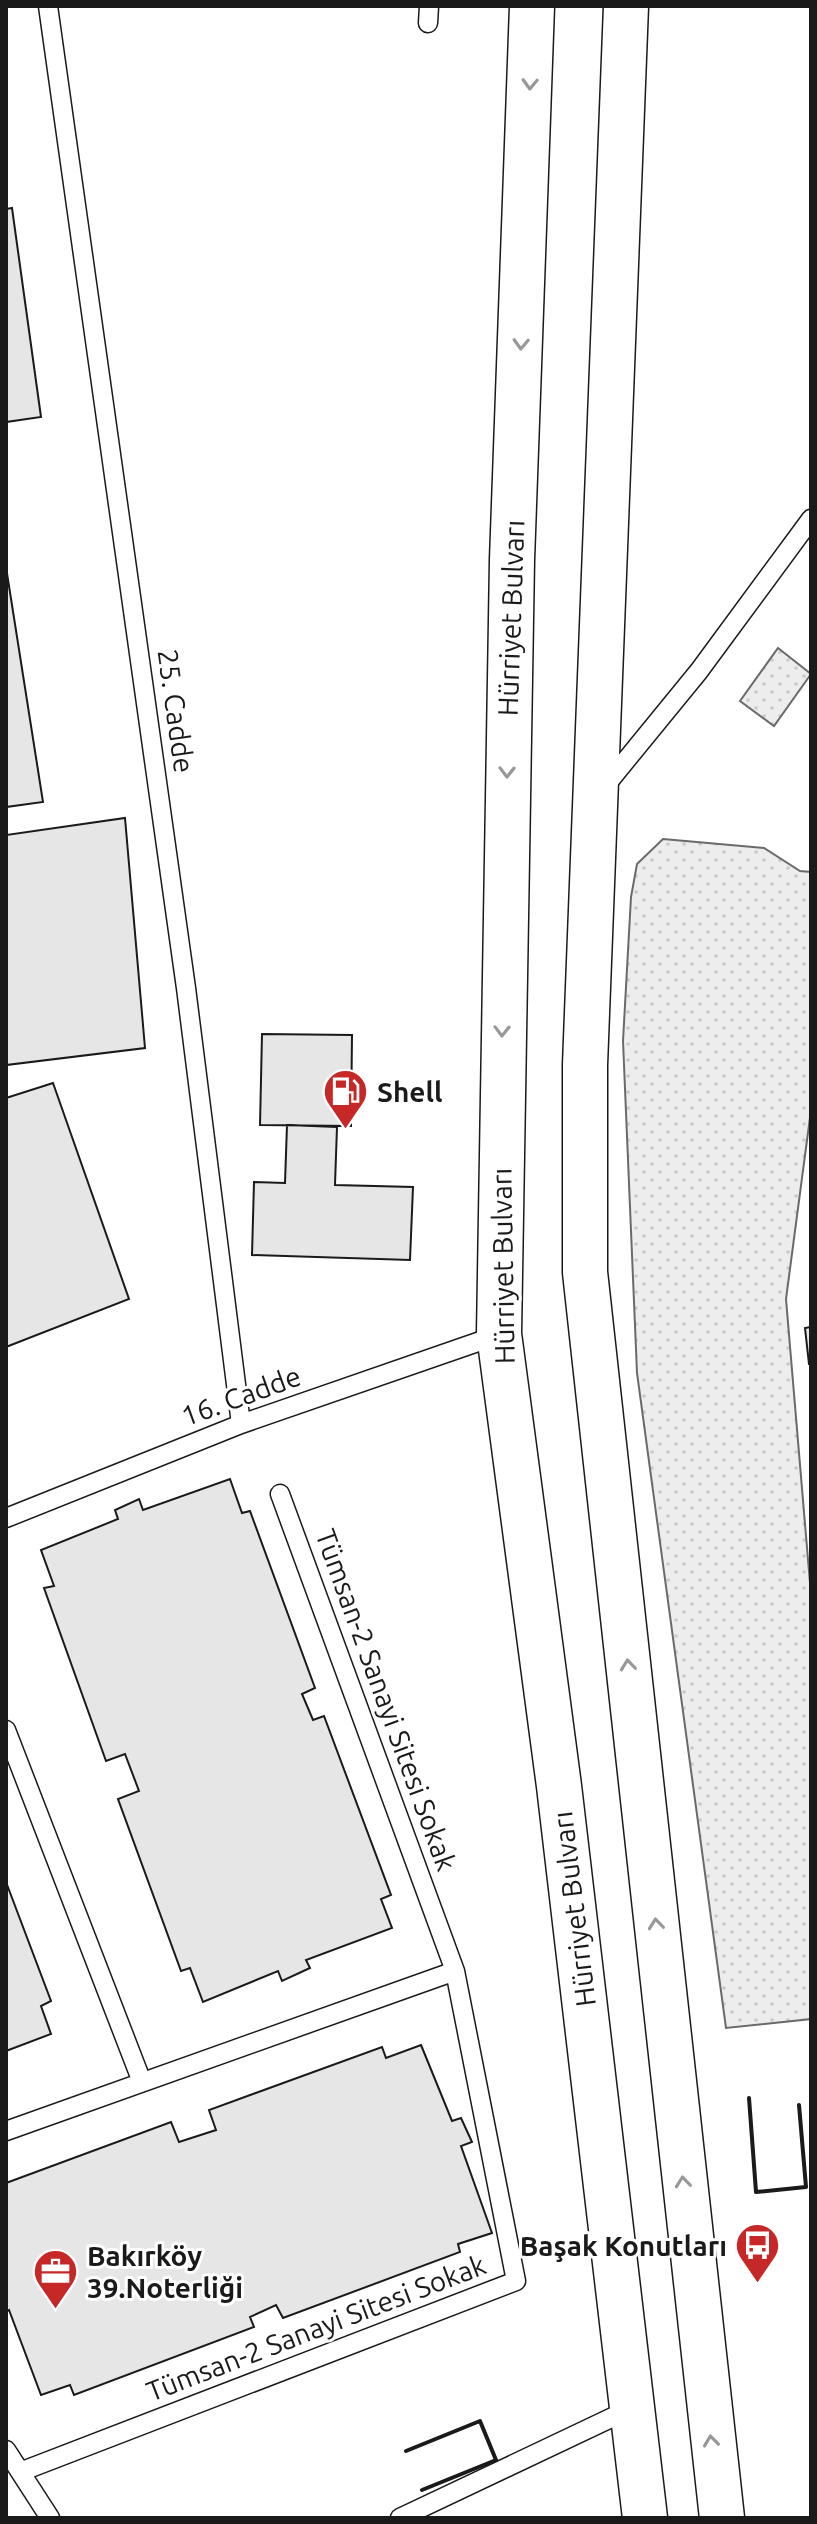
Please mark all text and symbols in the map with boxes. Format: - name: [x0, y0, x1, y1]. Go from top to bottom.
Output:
- one-way arrow: [521, 78, 538, 91]
- one-way arrow: [513, 338, 530, 351]
- street label: Hürriyet Bulvarı: [492, 519, 529, 717]
- street label: 25. Cadde: [152, 647, 201, 775]
- one-way arrow: [498, 766, 515, 779]
- one-way arrow: [493, 1026, 511, 1038]
- fuel station icon: Shell: [322, 1068, 370, 1131]
- place label: Shell: [377, 1076, 442, 1107]
- street label: Hürriyet Bulvarı: [485, 1168, 520, 1364]
- street label: 16. Cadde: [177, 1360, 305, 1431]
- street label: Tümsan-2 Sanayi Sitesi Sokak: [310, 1525, 463, 1875]
- one-way arrow: [619, 1658, 636, 1671]
- street label: Hürriyet Bulvarı: [546, 1810, 601, 2008]
- one-way arrow: [647, 1917, 664, 1930]
- one-way arrow: [675, 2175, 692, 2188]
- bus stop icon: Başak Konutları: [734, 2222, 782, 2285]
- place label: Başak Konutları: [520, 2230, 727, 2262]
- place label: Bakırköy 39.Noterliği: [87, 2240, 243, 2303]
- office icon: Bakırköy 39.Noterliği: [32, 2248, 80, 2311]
- street label: Tümsan-2 Sanayi Sitesi Sokak: [142, 2248, 490, 2407]
- one-way arrow: [703, 2434, 720, 2447]

